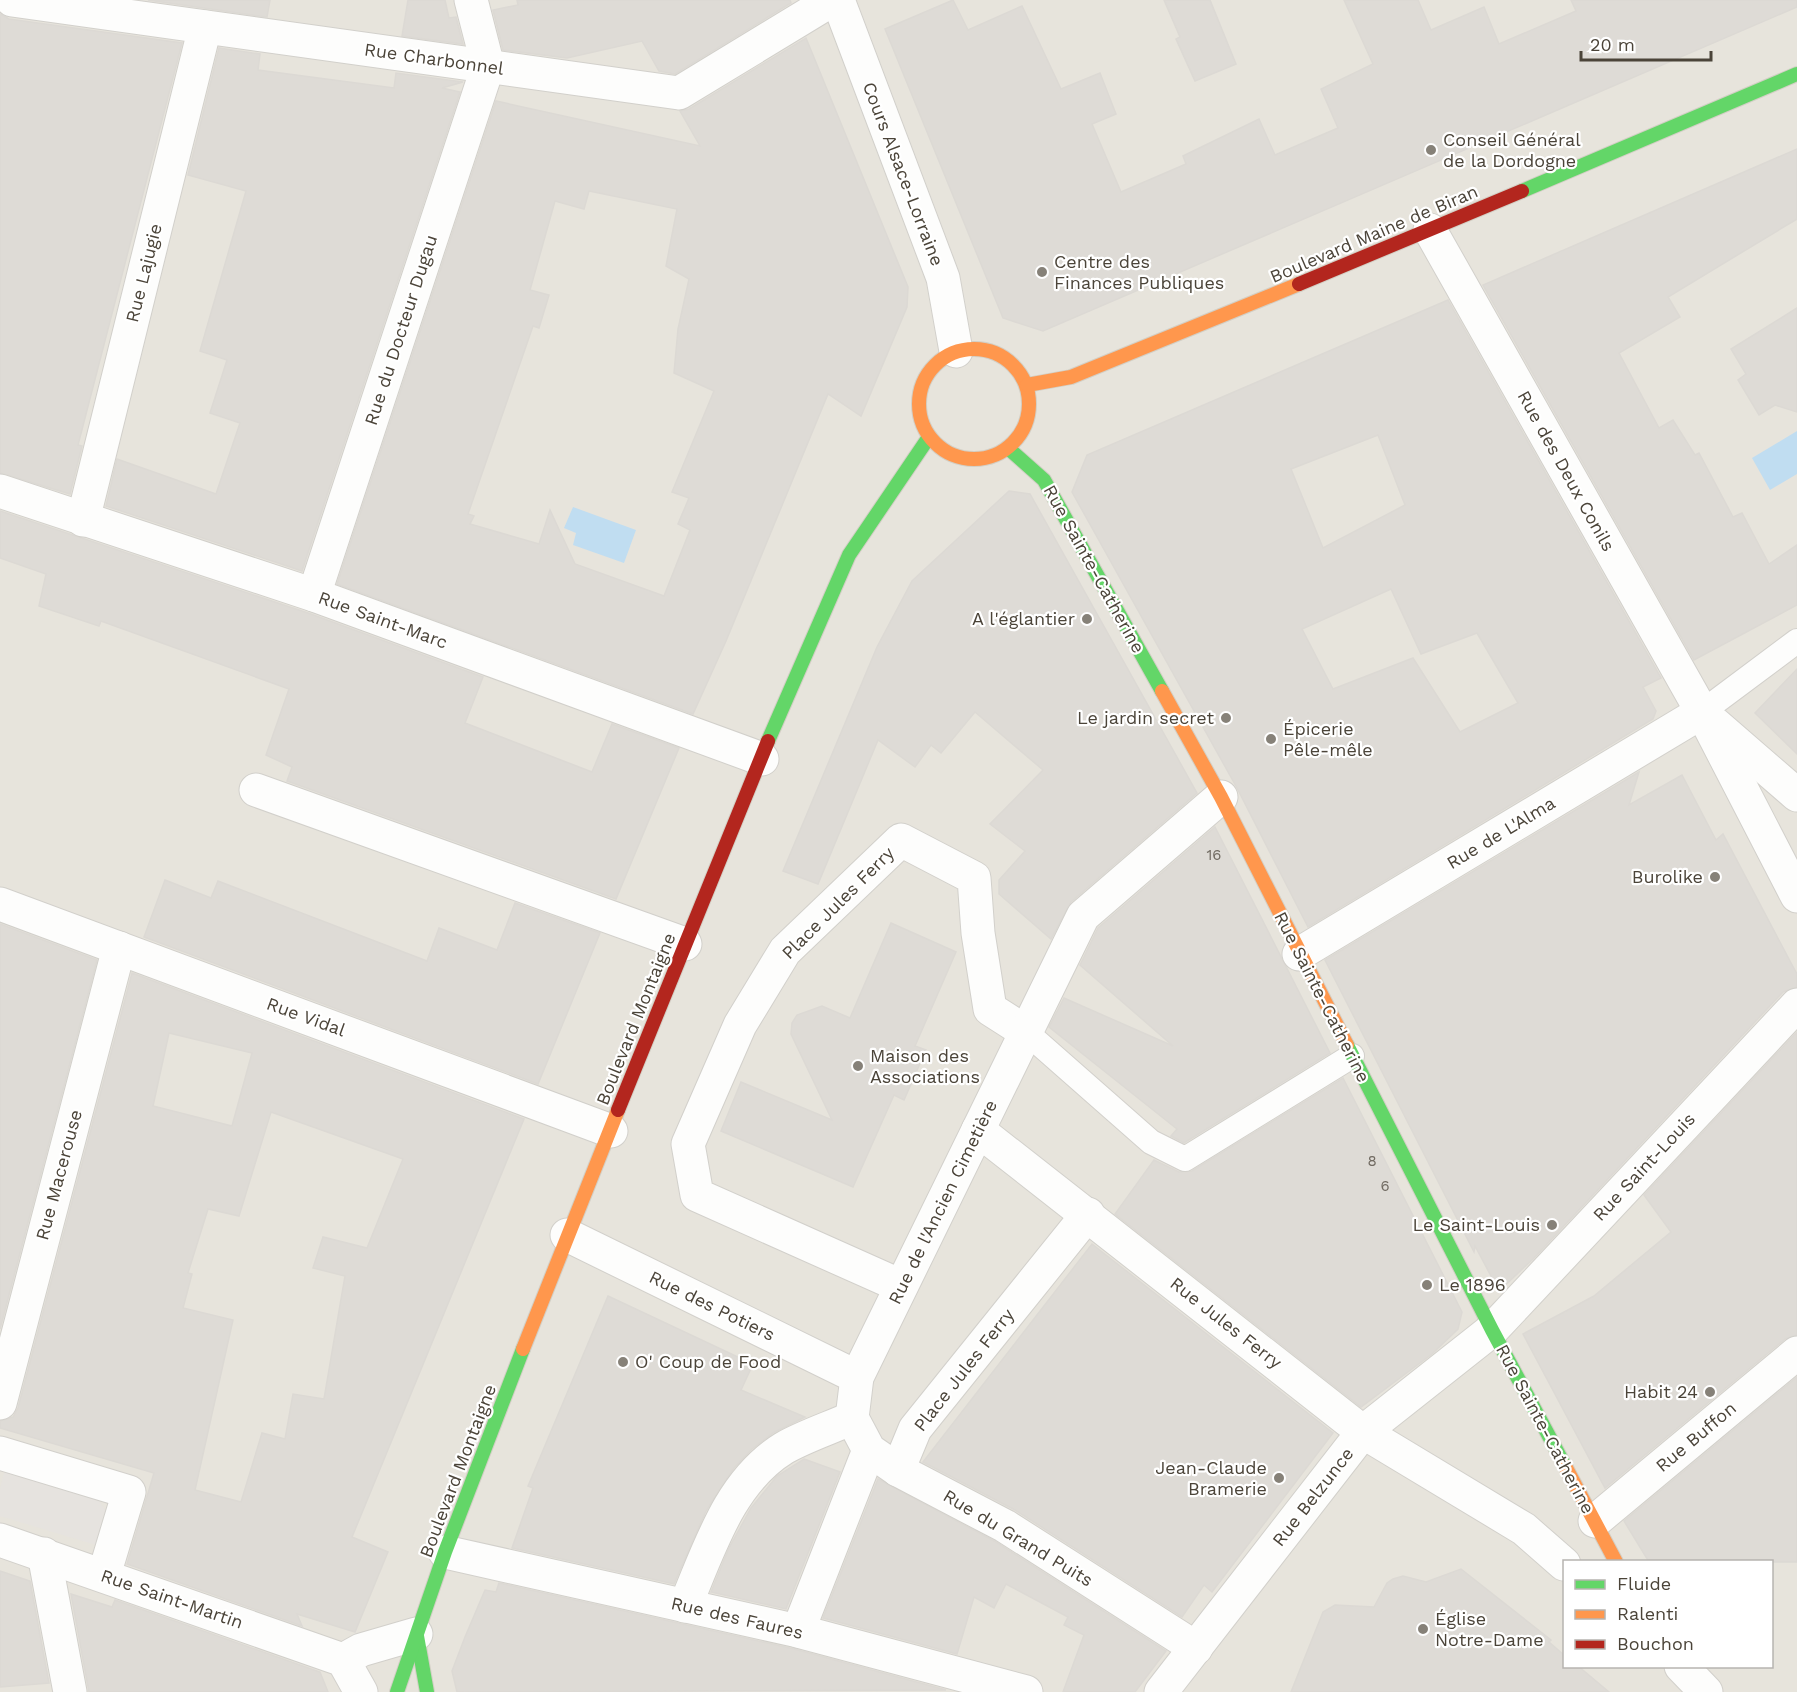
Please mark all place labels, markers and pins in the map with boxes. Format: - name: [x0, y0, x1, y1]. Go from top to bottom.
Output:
- place label: Conseil Général de la Dordogne: [1443, 129, 1581, 171]
- marker: Conseil Général de la Dordogne: [1424, 143, 1438, 157]
- place label: Centre des Finances Publiques: [1054, 251, 1224, 293]
- marker: Centre des Finances Publiques: [1035, 265, 1049, 279]
- place label: A l'églantier: [972, 608, 1075, 629]
- marker: A l'églantier: [1080, 612, 1094, 626]
- place label: Le jardin secret: [1077, 707, 1214, 728]
- marker: Le jardin secret: [1219, 711, 1233, 725]
- place label: Épicerie Pêle-mêle: [1283, 718, 1373, 760]
- marker: Épicerie Pêle-mêle: [1264, 732, 1278, 746]
- place label: Burolike: [1632, 866, 1703, 887]
- marker: Burolike: [1708, 870, 1722, 884]
- place label: Maison des Associations: [870, 1045, 980, 1087]
- marker: Maison des Associations: [851, 1059, 865, 1073]
- place label: Le Saint-Louis: [1412, 1214, 1540, 1235]
- marker: Le Saint-Louis: [1545, 1218, 1559, 1232]
- place label: Le 1896: [1439, 1274, 1506, 1295]
- marker: Le 1896: [1420, 1278, 1434, 1292]
- place label: O' Coup de Food: [635, 1351, 781, 1372]
- marker: O' Coup de Food: [616, 1355, 630, 1369]
- place label: Habit 24: [1624, 1381, 1698, 1402]
- marker: Habit 24: [1703, 1385, 1717, 1399]
- place label: Jean-Claude Bramerie: [1155, 1457, 1267, 1499]
- marker: Jean-Claude Bramerie: [1272, 1471, 1286, 1485]
- place label: Église Notre-Dame: [1435, 1608, 1544, 1650]
- marker: Église Notre-Dame: [1416, 1622, 1430, 1636]

